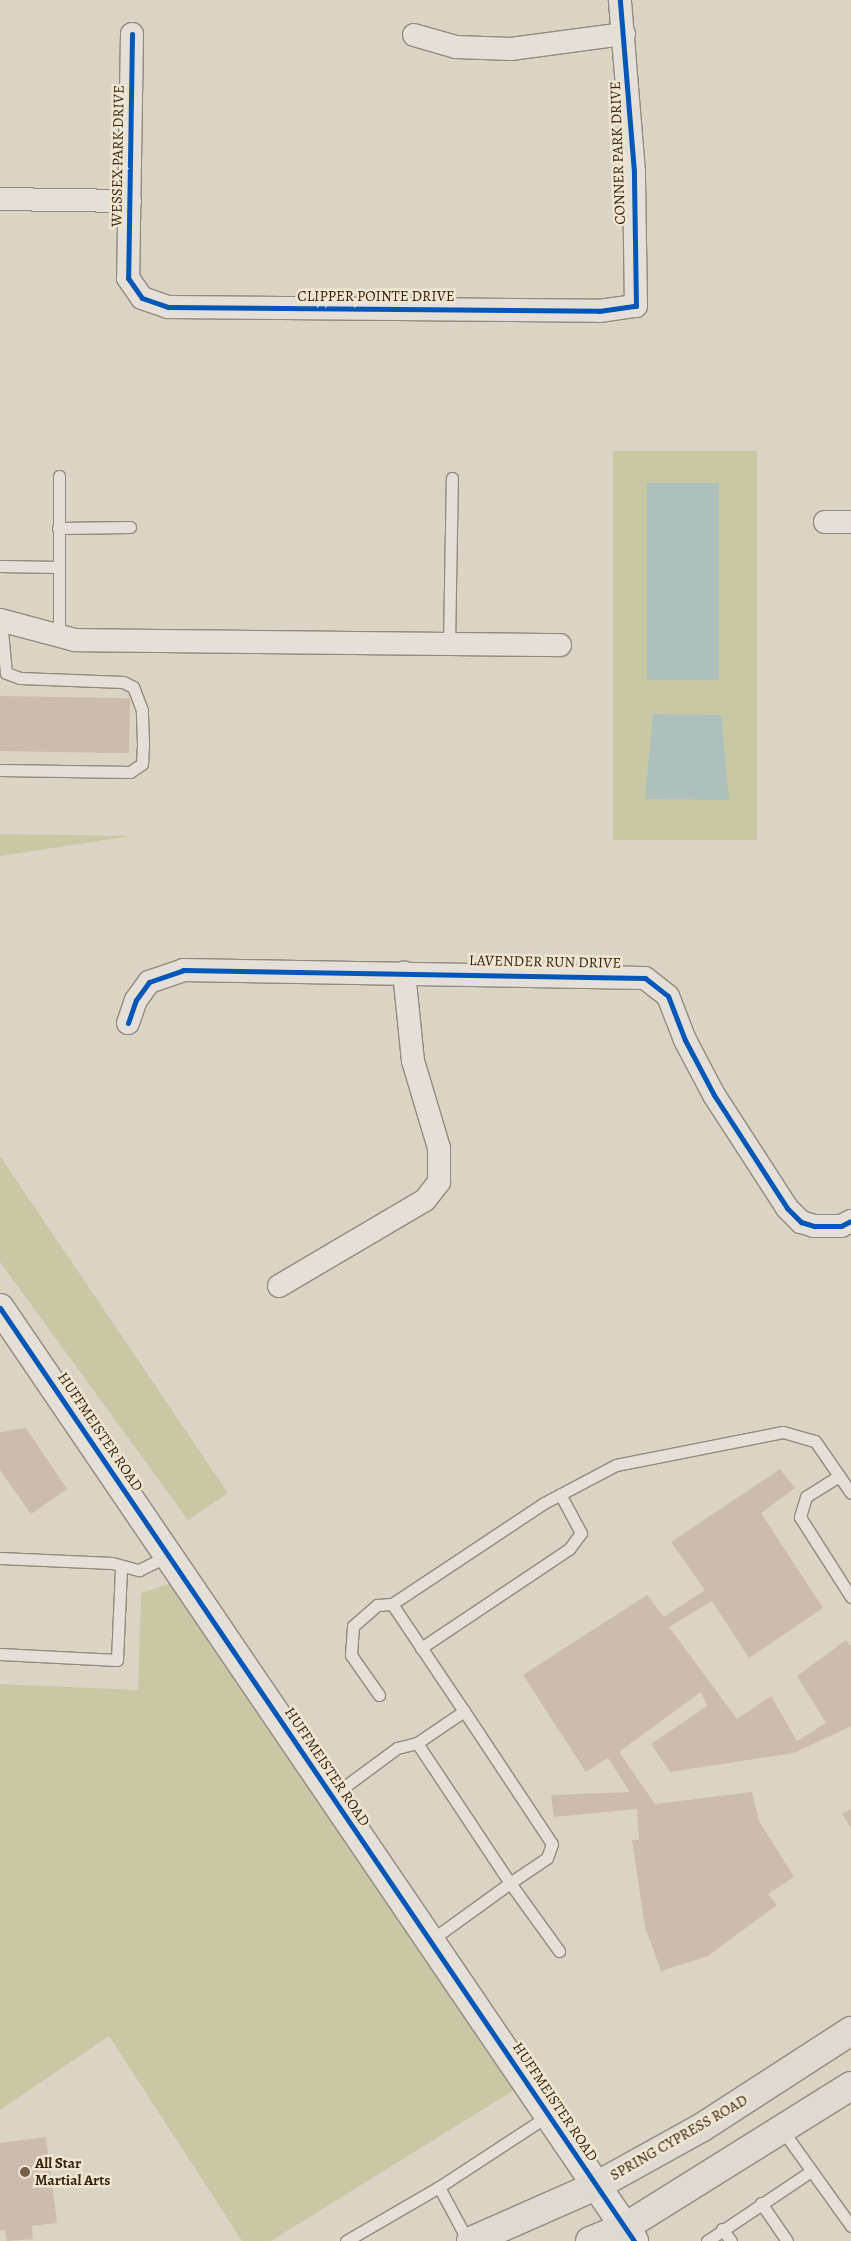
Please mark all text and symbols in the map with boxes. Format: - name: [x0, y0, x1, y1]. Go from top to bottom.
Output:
- street label: CONNER PARK DRIVE: [607, 81, 629, 225]
- street label: WESSEX PARK DRIVE: [108, 85, 128, 227]
- street label: CLIPPER POINTE DRIVE: [297, 288, 455, 306]
- street label: LAVENDER RUN DRIVE: [469, 952, 621, 972]
- street label: HUFFMEISTER ROAD: [54, 1369, 146, 1495]
- street label: HUFFMEISTER ROAD: [281, 1704, 373, 1830]
- street label: HUFFMEISTER ROAD: [509, 2039, 601, 2165]
- street label: SPRING CYPRESS ROAD: [607, 2091, 751, 2185]
- place label: All Star Martial Arts: [35, 2154, 110, 2189]
- marker: All Star Martial Arts: [19, 2166, 31, 2178]

